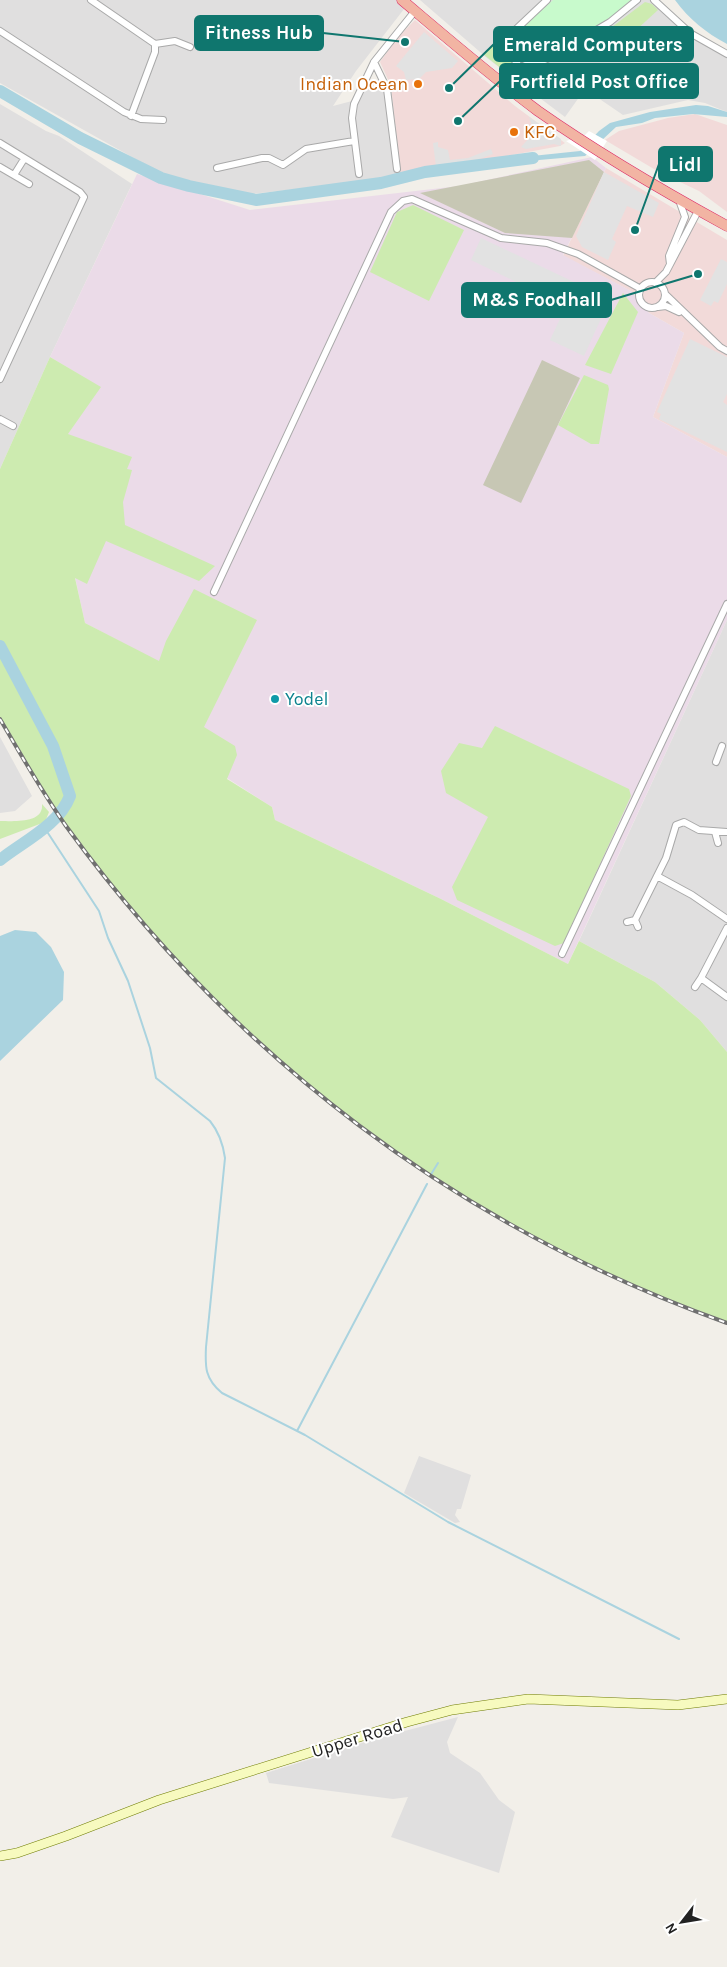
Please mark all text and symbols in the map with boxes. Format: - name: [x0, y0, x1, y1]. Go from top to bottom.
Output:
- callout: Fitness Hub: [195, 16, 323, 50]
- text: Fitness Hub: [205, 22, 313, 44]
- callout: Emerald Computers: [494, 27, 693, 61]
- text: Emerald Computers: [503, 34, 683, 56]
- callout: Fortfield Post Office: [500, 64, 698, 98]
- text: Fortfield Post Office: [510, 71, 688, 93]
- place label: Indian Ocean: [300, 73, 408, 95]
- marker: Indian Ocean: [412, 78, 424, 90]
- place label: KFC: [524, 121, 555, 143]
- marker: KFC: [508, 126, 520, 138]
- callout: Lidl: [659, 147, 712, 181]
- text: Lidl: [668, 154, 702, 176]
- callout: M&S Foodhall: [462, 283, 611, 317]
- text: M&S Foodhall: [472, 289, 602, 311]
- place label: Yodel: [285, 688, 329, 710]
- marker: Yodel: [269, 693, 281, 705]
- street label: Upper Road: [309, 1714, 405, 1762]
- north arrow: [657, 1897, 707, 1947]
- text: N: [661, 1920, 681, 1937]

